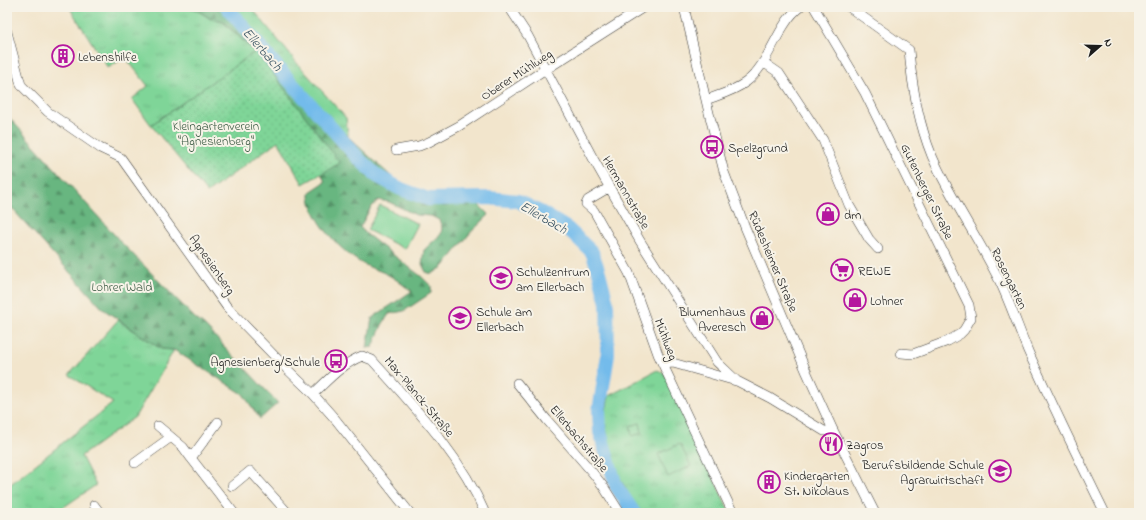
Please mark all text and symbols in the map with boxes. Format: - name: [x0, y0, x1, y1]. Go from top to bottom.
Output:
- water label: Ellerbach: [237, 24, 287, 77]
- north arrow: [1080, 26, 1120, 66]
- text: N: [1100, 37, 1117, 49]
- building icon: Lebenshilfe: [50, 43, 76, 69]
- street label: Oberer Mühlweg: [477, 45, 557, 106]
- place label: Lebenshilfe: [78, 48, 137, 67]
- park label: Kleingartenverein "Agnesienberg": [173, 117, 259, 152]
- bus stop icon: Spelzgrund: [699, 134, 725, 160]
- place label: Spelzgrund: [728, 139, 789, 159]
- street label: Gutenberger Straße: [894, 141, 958, 243]
- street label: Hermannstraße: [597, 152, 655, 233]
- water label: Ellerbach: [516, 196, 571, 240]
- shop icon: dm: [815, 201, 841, 227]
- place label: dm: [844, 206, 861, 225]
- street label: Rüdesheimer Straße: [743, 208, 803, 315]
- street label: Agnesienberg: [183, 231, 240, 300]
- street label: Rosengarten: [985, 245, 1032, 313]
- supermarket icon: REWE: [829, 257, 855, 283]
- place label: REWE: [858, 262, 891, 281]
- place label: Schulzentrum am Ellerbach: [516, 263, 589, 297]
- school or university icon: Schulzentrum am Ellerbach: [488, 265, 514, 291]
- park label: Lohrer Wald: [91, 278, 153, 297]
- shop icon: Lohner: [842, 287, 868, 313]
- place label: Lohner: [870, 292, 905, 311]
- place label: Schule am Ellerbach: [476, 303, 532, 337]
- place label: Blumenhaus Averesch: [678, 303, 746, 337]
- school or university icon: Schule am Ellerbach: [447, 305, 473, 331]
- shop icon: Blumenhaus Averesch: [749, 305, 775, 331]
- street label: Mühlweg: [648, 316, 682, 364]
- bus stop icon: Agnesienberg/Schule: [323, 348, 349, 374]
- street label: Max-Planck-Straße: [379, 352, 459, 442]
- place label: Agnesienberg/Schule: [210, 353, 320, 373]
- street label: Ellerbachstraße: [545, 401, 613, 477]
- restaurant icon: Zagros: [818, 431, 844, 457]
- place label: Zagros: [846, 436, 884, 456]
- place label: Berufsbildende Schule Agrarwirtschaft: [861, 456, 985, 491]
- school or university icon: Berufsbildende Schule Agrarwirtschaft: [987, 458, 1013, 484]
- place label: Kindergarten St. Nikolaus: [784, 467, 850, 501]
- building icon: Kindergarten St. Nikolaus: [756, 469, 782, 495]

